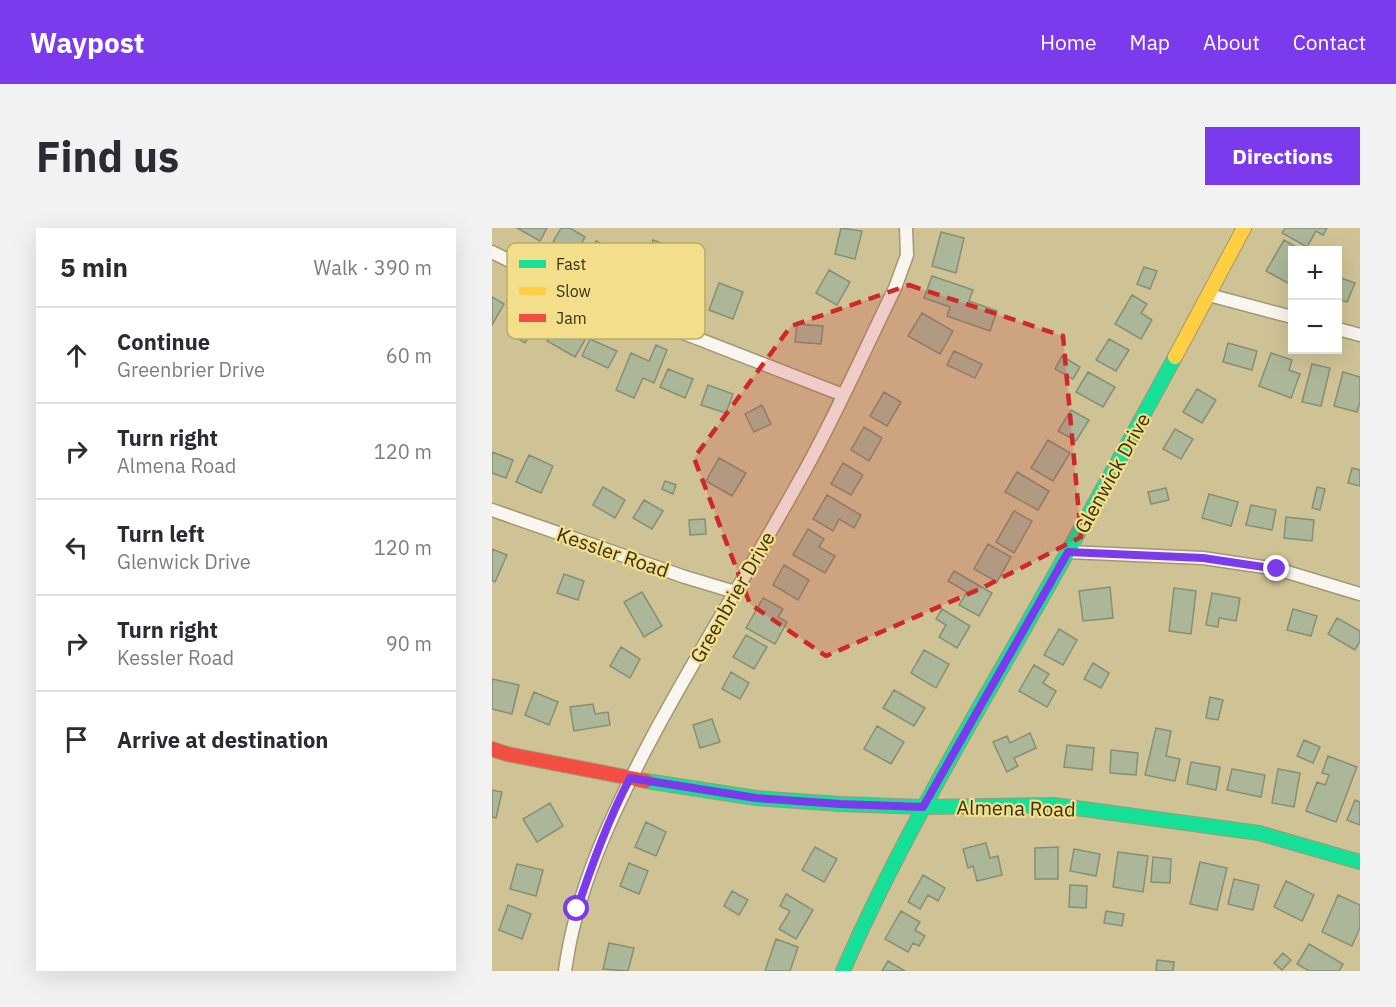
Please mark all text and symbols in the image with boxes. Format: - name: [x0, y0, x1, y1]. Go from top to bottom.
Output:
- text: Waypost: [30, 24, 144, 61]
- text: Home: [1040, 28, 1097, 56]
- text: Map: [1130, 28, 1170, 56]
- text: About: [1203, 28, 1260, 56]
- text: Contact: [1293, 28, 1366, 56]
- button: Directions: [1205, 127, 1360, 185]
- text: Find us: [36, 129, 179, 184]
- legend: [507, 243, 705, 339]
- map controls: [1288, 246, 1342, 354]
- button: +: [1288, 246, 1342, 300]
- text: 5 min: [60, 250, 128, 284]
- text: Walk · 390 m: [314, 254, 432, 281]
- text: Fast: [556, 254, 586, 274]
- text: Slow: [556, 281, 591, 301]
- button: −: [1288, 300, 1342, 354]
- text: Jam: [556, 308, 587, 328]
- text: Continue: [117, 327, 210, 356]
- icon: ahead: [60, 339, 93, 372]
- text: 60 m: [386, 342, 432, 369]
- text: Greenbrier Drive: [117, 356, 265, 383]
- street label: Glenwick Drive: [1068, 408, 1156, 538]
- text: Turn right: [117, 423, 218, 452]
- icon: right: [60, 435, 93, 468]
- text: 120 m: [374, 438, 432, 465]
- text: Almena Road: [117, 452, 236, 479]
- text: Turn left: [117, 519, 205, 548]
- street label: Kessler Road: [553, 520, 673, 584]
- street label: Greenbrier Drive: [683, 526, 781, 668]
- icon: left: [60, 531, 93, 564]
- text: 120 m: [374, 534, 432, 561]
- text: Glenwick Drive: [117, 548, 251, 575]
- route end: [1263, 555, 1289, 581]
- text: Turn right: [117, 615, 218, 644]
- icon: right: [60, 627, 93, 660]
- text: 90 m: [386, 630, 432, 657]
- text: Kessler Road: [117, 644, 234, 671]
- icon: arrive: [60, 723, 93, 756]
- text: Arrive at destination: [117, 725, 328, 754]
- street label: Almena Road: [956, 793, 1076, 823]
- route start: [563, 895, 589, 921]

